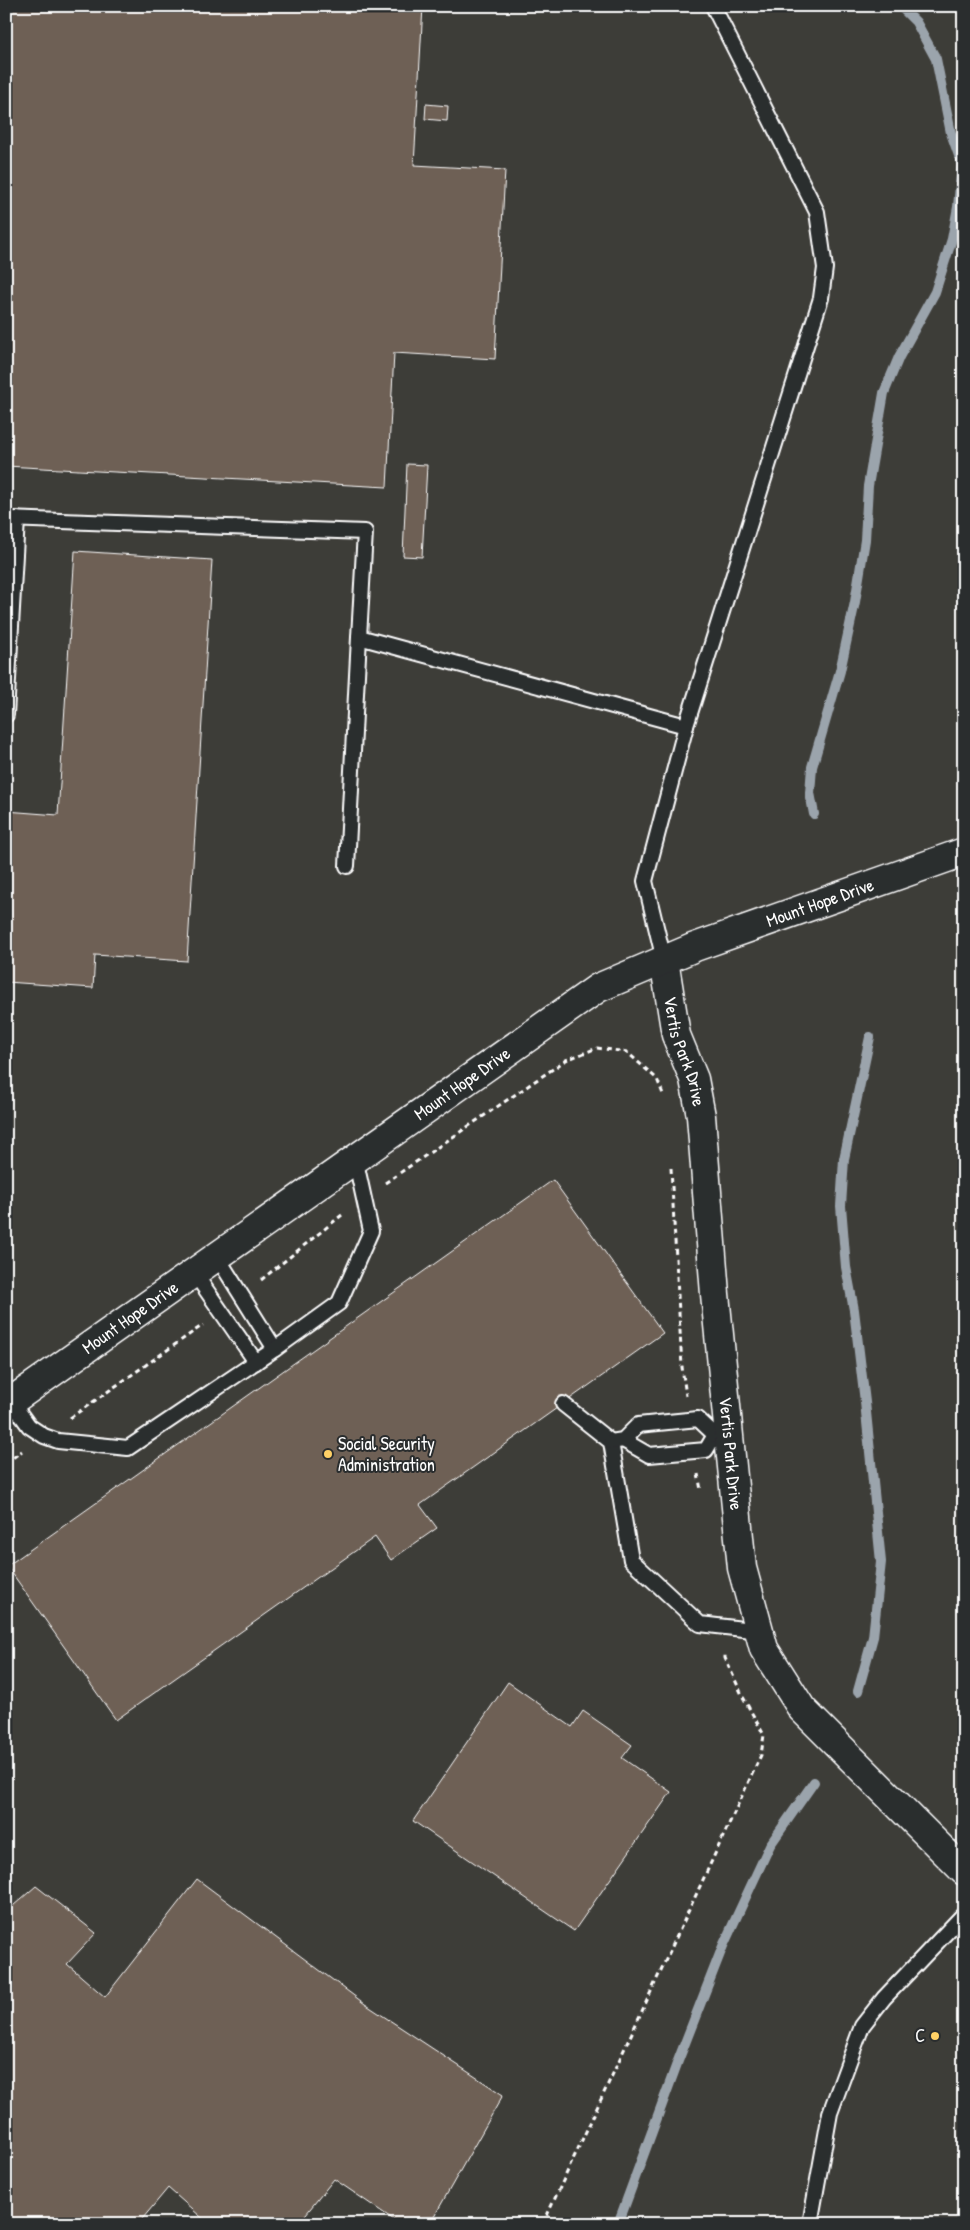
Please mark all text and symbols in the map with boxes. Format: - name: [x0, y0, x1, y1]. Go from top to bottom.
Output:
- street label: Mount Hope Drive: [763, 872, 877, 933]
- street label: Vertis Park Drive: [658, 995, 712, 1108]
- street label: Mount Hope Drive: [409, 1041, 515, 1126]
- street label: Mount Hope Drive: [77, 1274, 183, 1360]
- street label: Vertis Park Drive: [713, 1396, 749, 1511]
- place label: Social Security Administration: [338, 1431, 435, 1477]
- marker: Social Security Administration: [322, 1448, 334, 1460]
- place label: C: [915, 2023, 925, 2048]
- marker: C: [929, 2030, 941, 2042]

